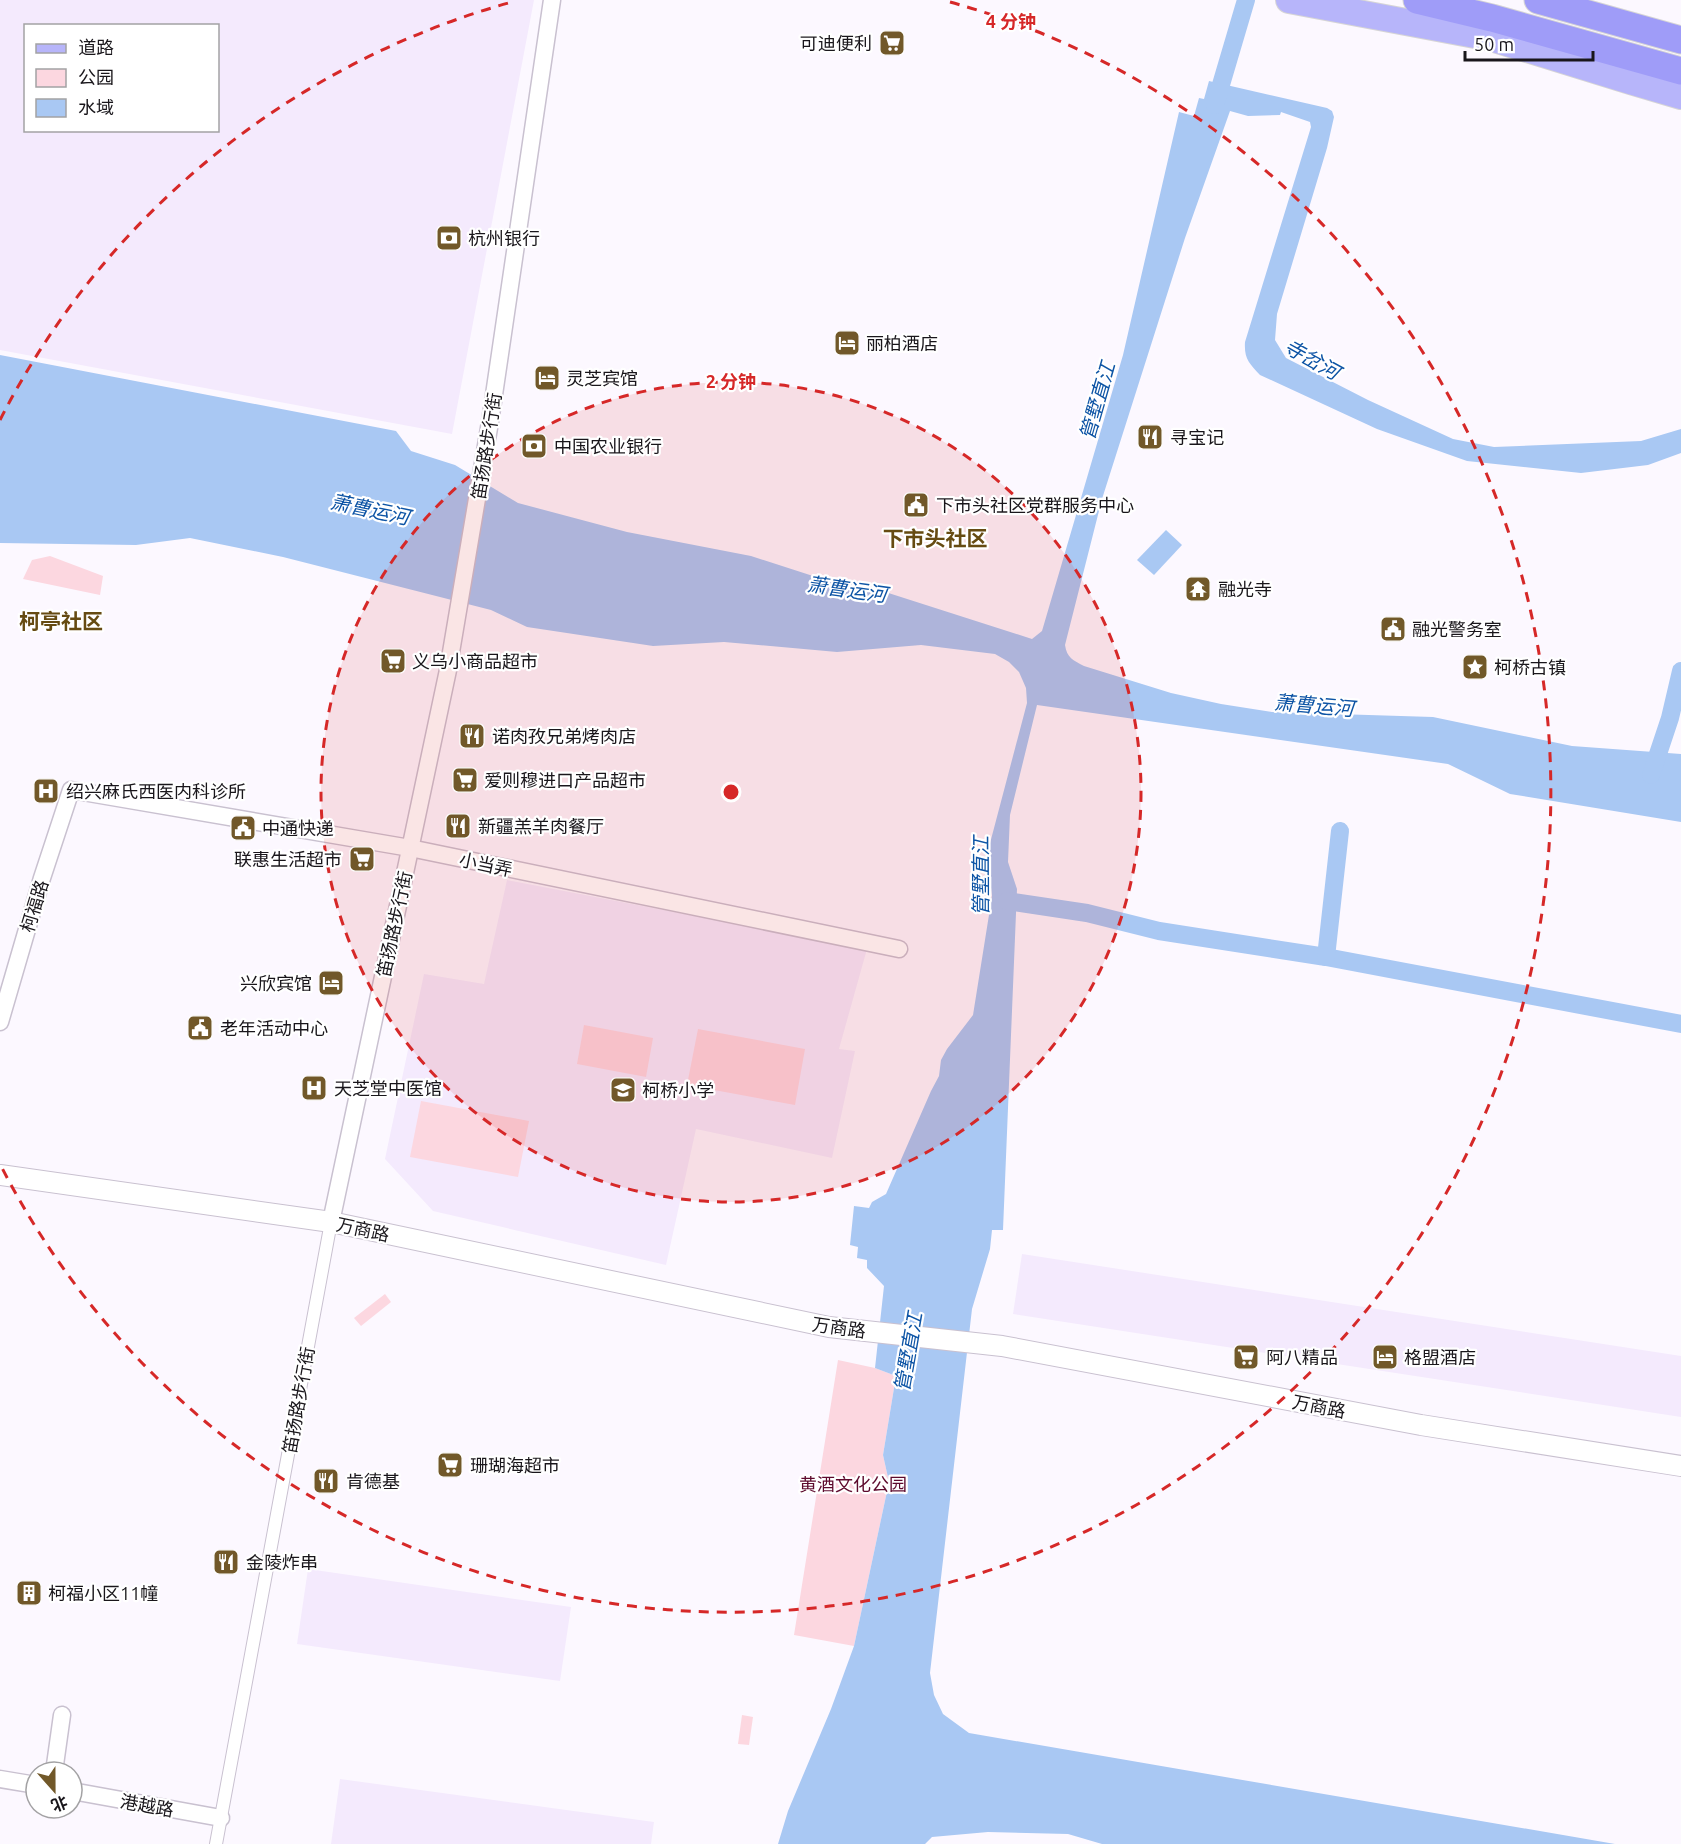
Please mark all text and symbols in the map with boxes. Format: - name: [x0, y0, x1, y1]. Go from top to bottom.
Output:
- text: 4 分钟: [986, 11, 1036, 31]
- legend: [24, 24, 219, 132]
- scale bar: [1465, 24, 1592, 62]
- supermarket icon: 可迪便利: [877, 28, 907, 58]
- place label: 可迪便利: [800, 33, 872, 53]
- text: 50 m: [1474, 34, 1514, 54]
- text: 道路: [78, 37, 114, 57]
- text: 公园: [78, 67, 114, 87]
- text: 水域: [78, 97, 114, 117]
- bank icon: 杭州银行: [434, 223, 464, 253]
- place label: 杭州银行: [468, 228, 540, 248]
- hotel icon: 丽柏酒店: [832, 328, 862, 358]
- place label: 丽柏酒店: [866, 333, 938, 353]
- water label: 寺岔河: [1280, 334, 1347, 386]
- water label: 管墅直江: [1075, 357, 1120, 443]
- hotel icon: 灵芝宾馆: [532, 363, 562, 393]
- place label: 灵芝宾馆: [566, 368, 638, 388]
- text: 2 分钟: [706, 371, 756, 391]
- street label: 笛扬路步行街: [468, 391, 504, 501]
- restaurant icon: 寻宝记: [1135, 422, 1165, 452]
- place label: 寻宝记: [1170, 427, 1224, 447]
- bank icon: 中国农业银行: [519, 431, 549, 461]
- place label: 中国农业银行: [554, 436, 662, 456]
- water label: 萧曹运河: [328, 489, 415, 529]
- public building icon: 下市头社区党群服务中心: [901, 490, 931, 520]
- place label: 下市头社区党群服务中心: [936, 495, 1134, 515]
- district label: 下市头社区: [883, 526, 988, 550]
- water label: 萧曹运河: [806, 572, 892, 607]
- temple icon: 融光寺: [1183, 574, 1213, 604]
- place label: 融光寺: [1218, 579, 1272, 599]
- district label: 柯亭社区: [19, 609, 103, 633]
- public building icon: 融光警务室: [1378, 614, 1408, 644]
- place label: 融光警务室: [1412, 619, 1502, 639]
- supermarket icon: 义乌小商品超市: [378, 646, 408, 676]
- place label: 义乌小商品超市: [412, 651, 538, 671]
- place icon: 柯桥古镇: [1460, 652, 1490, 682]
- place label: 柯桥古镇: [1494, 657, 1566, 677]
- water label: 萧曹运河: [1273, 690, 1359, 720]
- restaurant icon: 诺肉孜兄弟烤肉店: [457, 721, 487, 751]
- place label: 诺肉孜兄弟烤肉店: [492, 726, 636, 746]
- supermarket icon: 爱则穆进口产品超市: [450, 765, 480, 795]
- place label: 爱则穆进口产品超市: [484, 770, 646, 790]
- hospital icon: 绍兴麻氏西医内科诊所: [31, 776, 61, 806]
- place label: 绍兴麻氏西医内科诊所: [66, 781, 246, 801]
- centre of rings: [721, 782, 741, 802]
- restaurant icon: 新疆羔羊肉餐厅: [443, 811, 473, 841]
- public building icon: 中通快递: [228, 813, 258, 843]
- place label: 新疆羔羊肉餐厅: [478, 816, 604, 836]
- place label: 中通快递: [262, 818, 334, 838]
- water label: 管墅直江: [969, 834, 992, 916]
- supermarket icon: 联惠生活超市: [347, 844, 377, 874]
- place label: 联惠生活超市: [234, 849, 342, 869]
- street label: 小当弄: [458, 849, 514, 879]
- street label: 笛扬路步行街: [373, 869, 415, 979]
- street label: 柯福路: [17, 877, 51, 935]
- hotel icon: 兴欣宾馆: [316, 968, 346, 998]
- place label: 兴欣宾馆: [240, 973, 312, 993]
- public building icon: 老年活动中心: [185, 1013, 215, 1043]
- place label: 老年活动中心: [220, 1018, 328, 1038]
- hospital icon: 天芝堂中医馆: [299, 1073, 329, 1103]
- school or university icon: 柯桥小学: [608, 1075, 638, 1105]
- place label: 天芝堂中医馆: [334, 1078, 442, 1098]
- place label: 柯桥小学: [642, 1080, 714, 1100]
- street label: 万商路: [335, 1214, 391, 1244]
- water label: 管墅直江: [890, 1309, 927, 1393]
- street label: 万商路: [811, 1313, 867, 1341]
- supermarket icon: 阿八精品: [1231, 1342, 1261, 1372]
- hotel icon: 格盟酒店: [1370, 1342, 1400, 1372]
- street label: 笛扬路步行街: [279, 1345, 317, 1455]
- place label: 阿八精品: [1266, 1347, 1338, 1367]
- place label: 格盟酒店: [1404, 1347, 1476, 1367]
- street label: 万商路: [1291, 1391, 1347, 1421]
- supermarket icon: 珊瑚海超市: [435, 1450, 465, 1480]
- place label: 珊瑚海超市: [470, 1455, 560, 1475]
- restaurant icon: 肯德基: [311, 1466, 341, 1496]
- place label: 肯德基: [346, 1471, 400, 1491]
- park label: 黄酒文化公园: [799, 1474, 907, 1494]
- restaurant icon: 金陵炸串: [211, 1547, 241, 1577]
- place label: 金陵炸串: [246, 1552, 318, 1572]
- building icon: 柯福小区11幢: [14, 1578, 44, 1608]
- place label: 柯福小区11幢: [48, 1583, 158, 1603]
- north arrow: [24, 1760, 84, 1820]
- street label: 港越路: [119, 1790, 175, 1820]
- text: 北: [49, 1793, 70, 1815]

